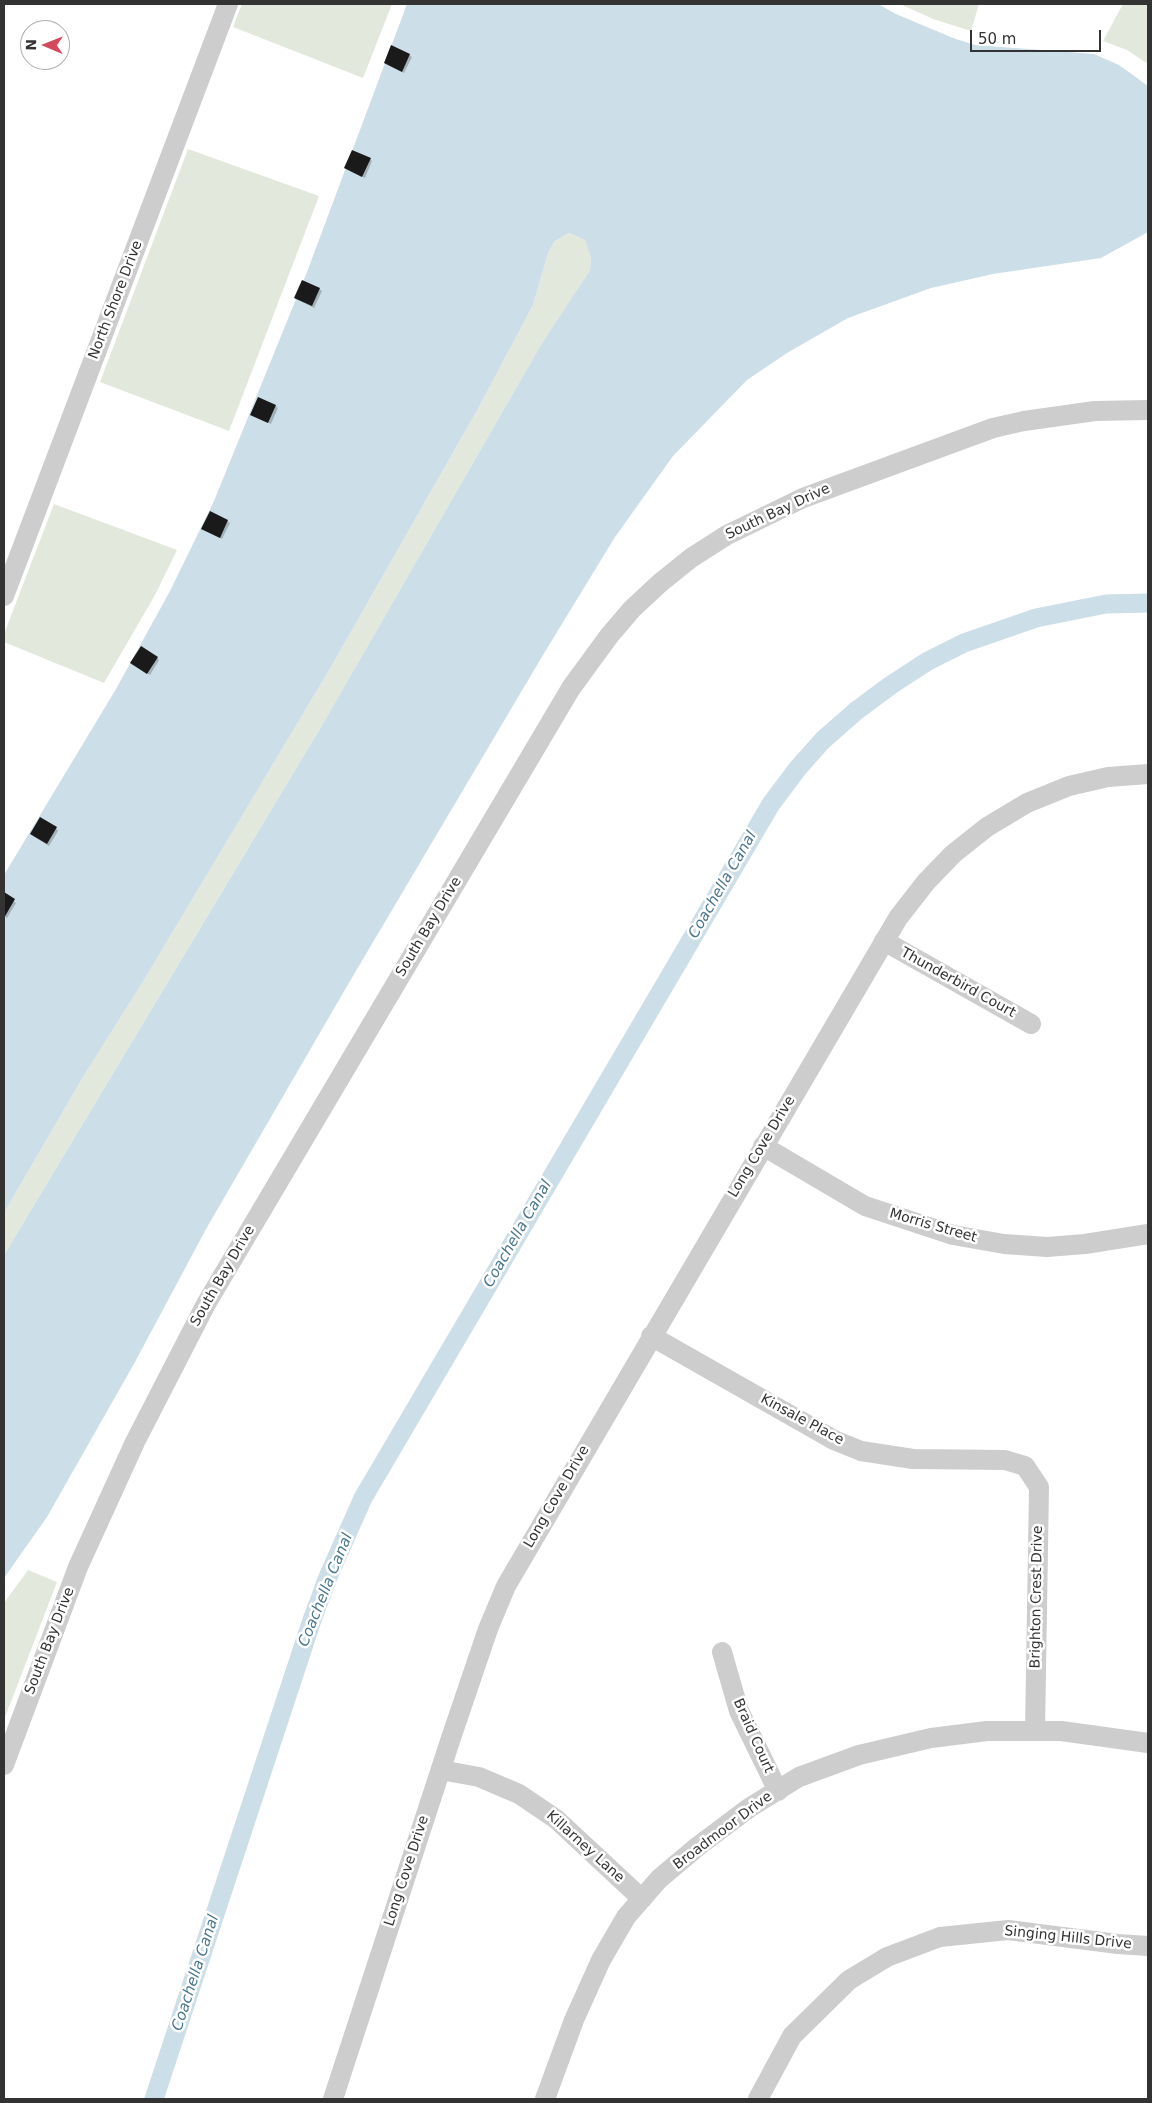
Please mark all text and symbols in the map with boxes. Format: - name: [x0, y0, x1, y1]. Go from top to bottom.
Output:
- north arrow: [20, 20, 70, 70]
- scale bar: [972, 20, 1103, 52]
- text: 50 m: [978, 30, 1016, 48]
- text: N: [23, 39, 39, 51]
- street label: North Shore Drive: [86, 238, 146, 362]
- street label: South Bay Drive: [723, 480, 833, 544]
- water label: Coachella Canal: [685, 828, 761, 942]
- street label: South Bay Drive: [393, 874, 465, 980]
- street label: Thunderbird Court: [898, 945, 1018, 1021]
- street label: Long Cove Drive: [725, 1093, 799, 1201]
- water label: Coachella Canal: [480, 1177, 556, 1291]
- street label: Morris Street: [887, 1206, 979, 1246]
- street label: South Bay Drive: [187, 1223, 259, 1329]
- street label: Kinsale Place: [757, 1391, 847, 1449]
- street label: Long Cove Drive: [521, 1443, 593, 1551]
- street label: Brighton Crest Drive: [1027, 1525, 1047, 1669]
- water label: Coachella Canal: [295, 1531, 357, 1649]
- street label: South Bay Drive: [22, 1585, 78, 1697]
- street label: Braid Court: [729, 1696, 777, 1776]
- street label: Broadmoor Drive: [670, 1788, 776, 1874]
- street label: Killarney Lane: [543, 1808, 627, 1886]
- street label: Long Cove Drive: [381, 1814, 433, 1928]
- water label: Coachella Canal: [169, 1913, 223, 2033]
- street label: Singing Hills Drive: [1004, 1923, 1132, 1953]

